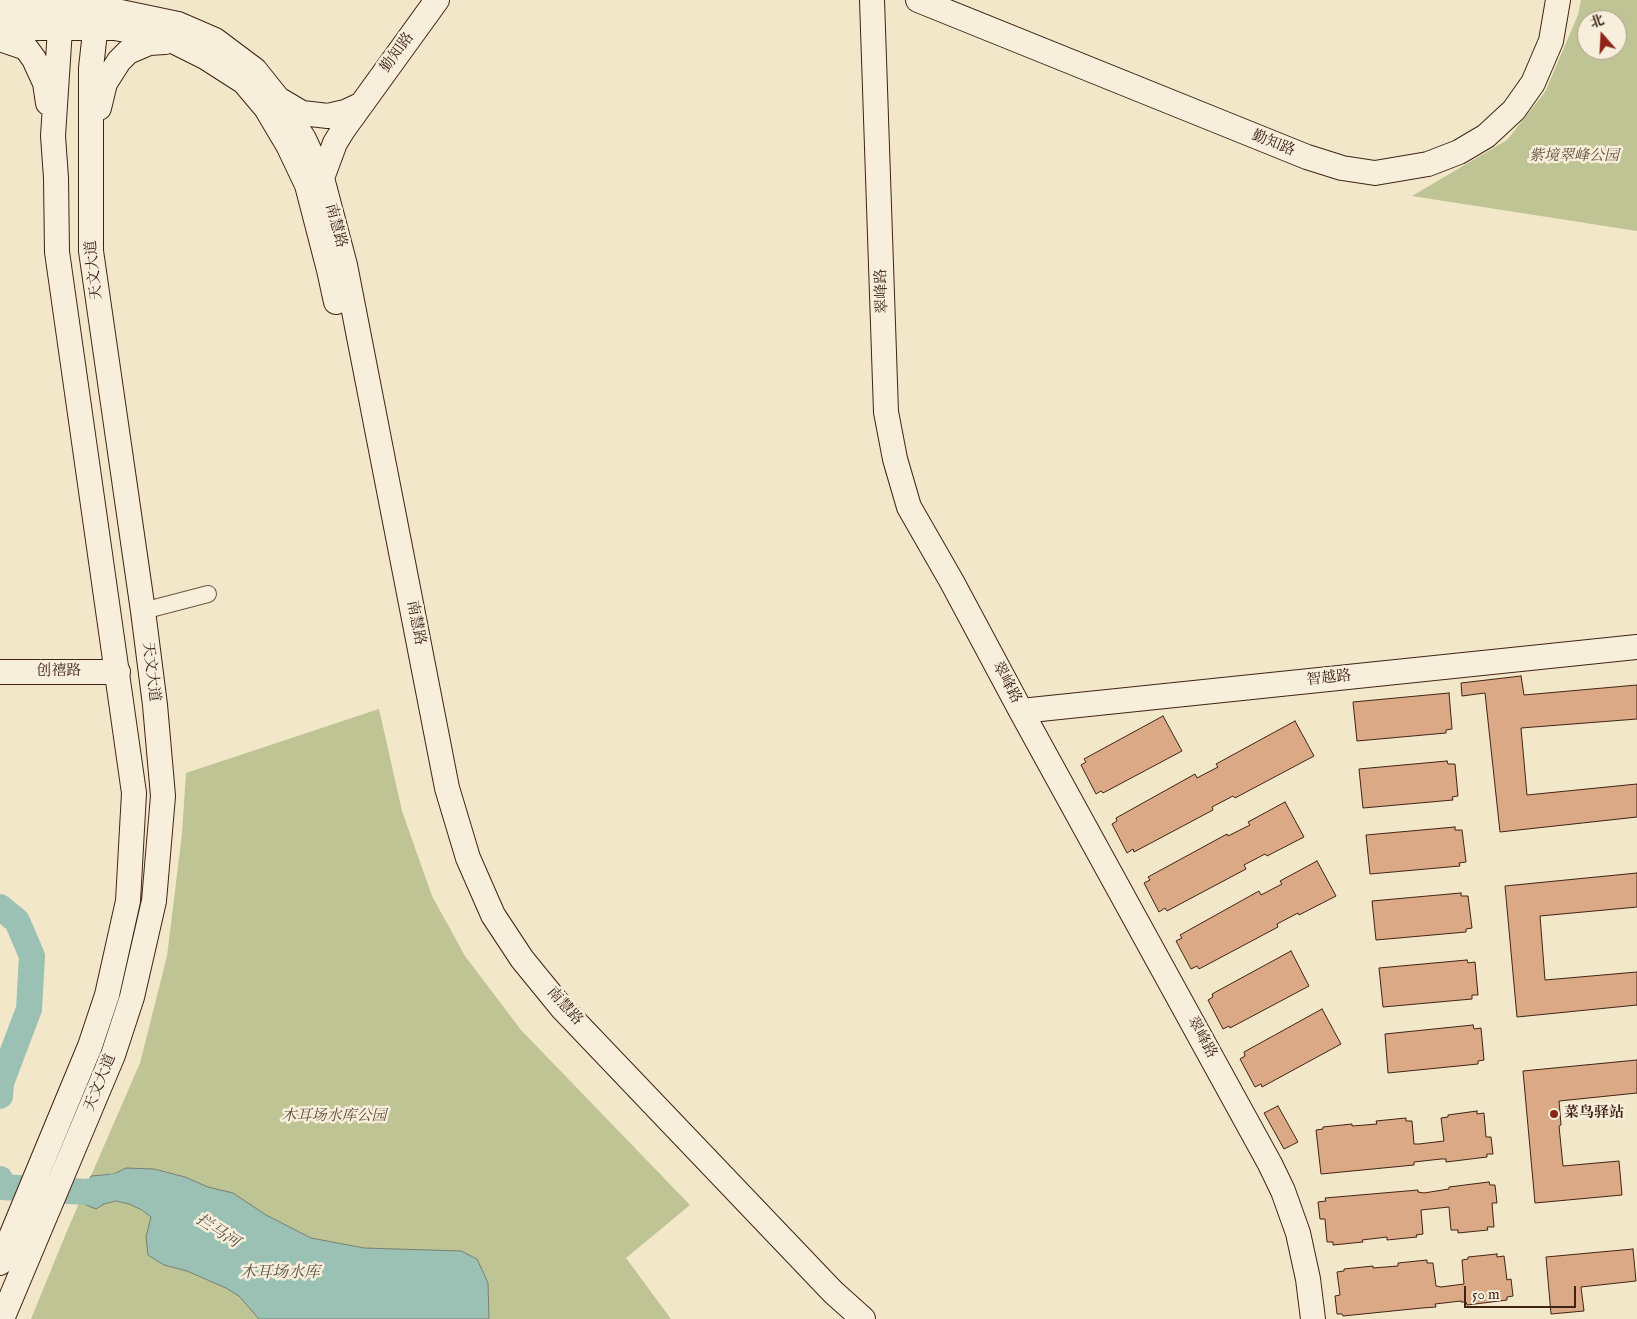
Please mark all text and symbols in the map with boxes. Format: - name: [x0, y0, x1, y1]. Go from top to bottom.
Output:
- north arrow: [1577, 10, 1627, 60]
- text: 北: [1588, 11, 1607, 33]
- street label: 勤知路: [377, 30, 419, 76]
- street label: 勤知路: [1249, 127, 1297, 161]
- park label: 紫境翠峰公园: [1529, 148, 1619, 166]
- street label: 南慧路: [320, 202, 350, 250]
- street label: 天文大道: [83, 239, 107, 301]
- street label: 翠峰路: [873, 268, 893, 314]
- street label: 南慧路: [402, 599, 428, 647]
- street label: 天文大道: [137, 641, 163, 703]
- street label: 翠峰路: [987, 659, 1025, 707]
- street label: 创禧路: [37, 663, 81, 681]
- street label: 智越路: [1306, 668, 1352, 690]
- street label: 南慧路: [542, 984, 586, 1030]
- street label: 翠峰路: [1182, 1014, 1220, 1062]
- street label: 天文大道: [81, 1052, 121, 1114]
- place label: 菜鸟驿站: [1564, 1105, 1624, 1123]
- park label: 木耳场水库公园: [282, 1108, 386, 1126]
- marker: 菜鸟驿站: [1548, 1108, 1560, 1120]
- water label: 拦马河: [192, 1211, 242, 1253]
- water label: 木耳场水库: [240, 1264, 320, 1284]
- scale bar: [1467, 1276, 1580, 1308]
- text: 50 m: [1472, 1285, 1500, 1304]

